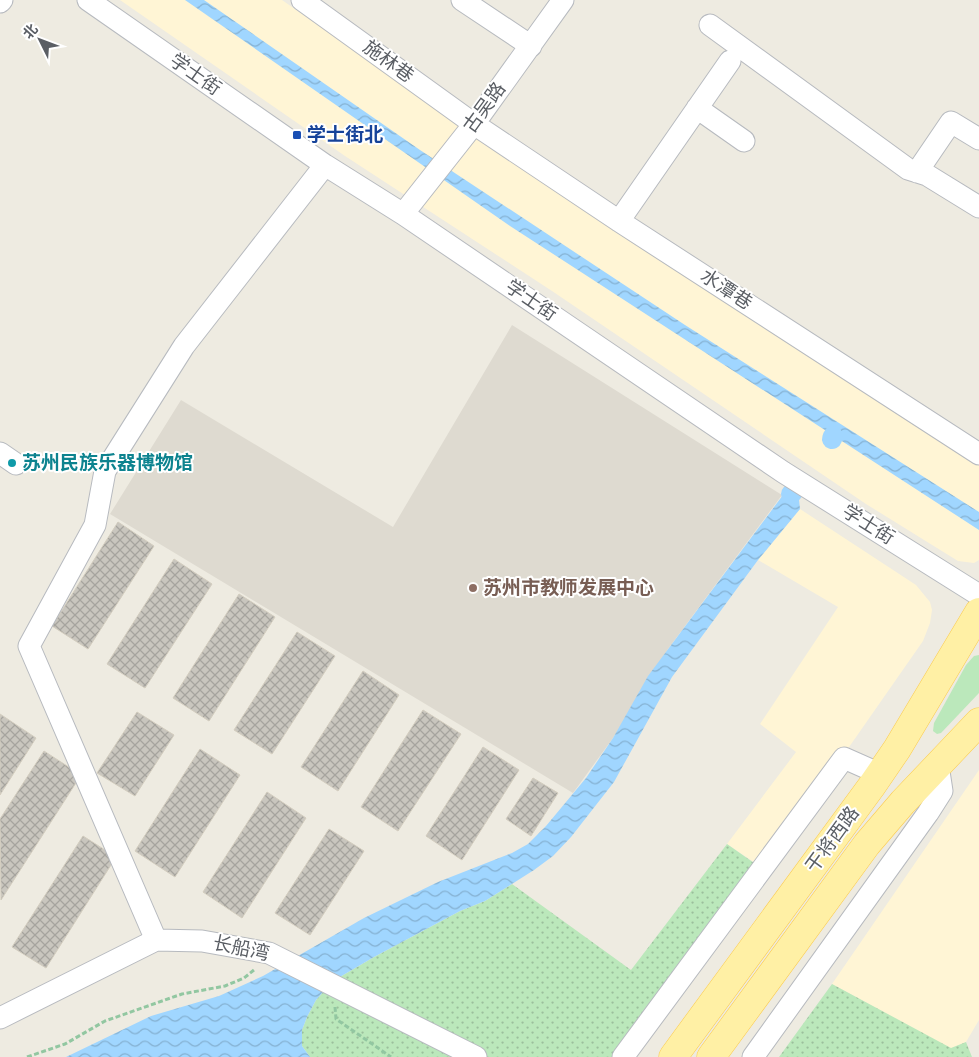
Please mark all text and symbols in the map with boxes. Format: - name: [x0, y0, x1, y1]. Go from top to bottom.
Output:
- north arrow: [15, 15, 65, 65]
- text: 北: [20, 21, 42, 43]
- street label: 施林巷: [358, 36, 418, 88]
- street label: 学士街: [165, 49, 225, 101]
- street label: 古吴路: [459, 78, 511, 138]
- place label: 学士街北: [307, 124, 383, 147]
- marker: 学士街北: [291, 129, 303, 141]
- street label: 水潭巷: [696, 265, 756, 315]
- street label: 学士街: [501, 276, 561, 326]
- place label: 苏州民族乐器博物馆: [22, 452, 193, 475]
- marker: 苏州民族乐器博物馆: [6, 457, 18, 469]
- street label: 学士街: [838, 500, 898, 550]
- place label: 苏州市教师发展中心: [483, 577, 654, 600]
- marker: 苏州市教师发展中心: [467, 582, 479, 594]
- street label: 干将西路: [801, 802, 865, 878]
- street label: 长船湾: [211, 932, 271, 966]

